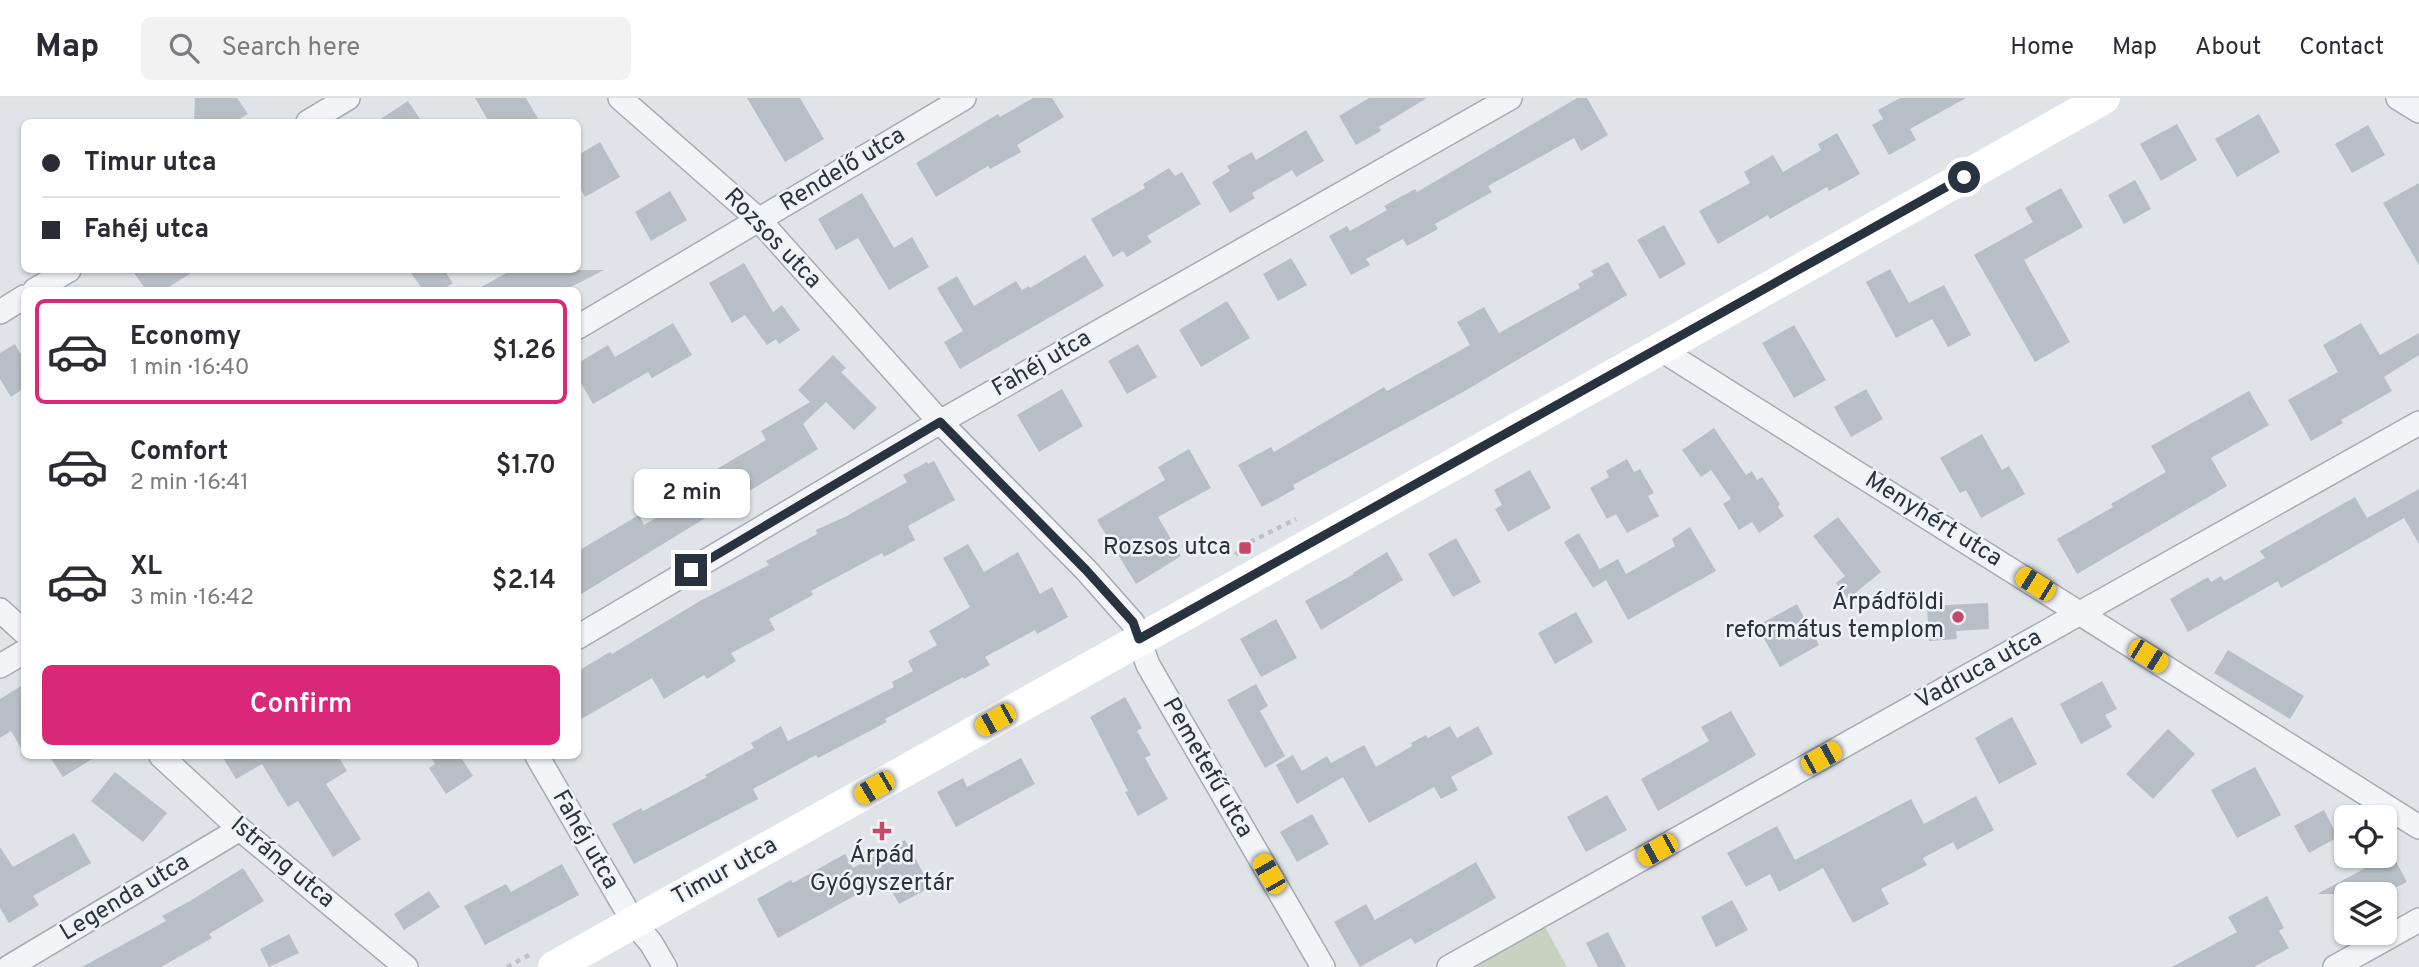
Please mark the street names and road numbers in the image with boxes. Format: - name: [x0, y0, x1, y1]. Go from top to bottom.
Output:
- street label: Rendelő utca: [775, 121, 911, 219]
- street label: Rozsos utca: [717, 182, 827, 296]
- street label: Fahéj utca: [987, 324, 1097, 404]
- street label: Menyhért utca: [1859, 466, 2007, 574]
- street label: Vadruca utca: [1911, 623, 2047, 717]
- street label: Pemetefű utca: [1155, 693, 1259, 843]
- street label: Fahéj utca: [545, 785, 625, 895]
- street label: Istráng utca: [224, 811, 340, 915]
- street label: Timur utca: [667, 831, 783, 913]
- street label: Legenda utca: [55, 848, 195, 948]

